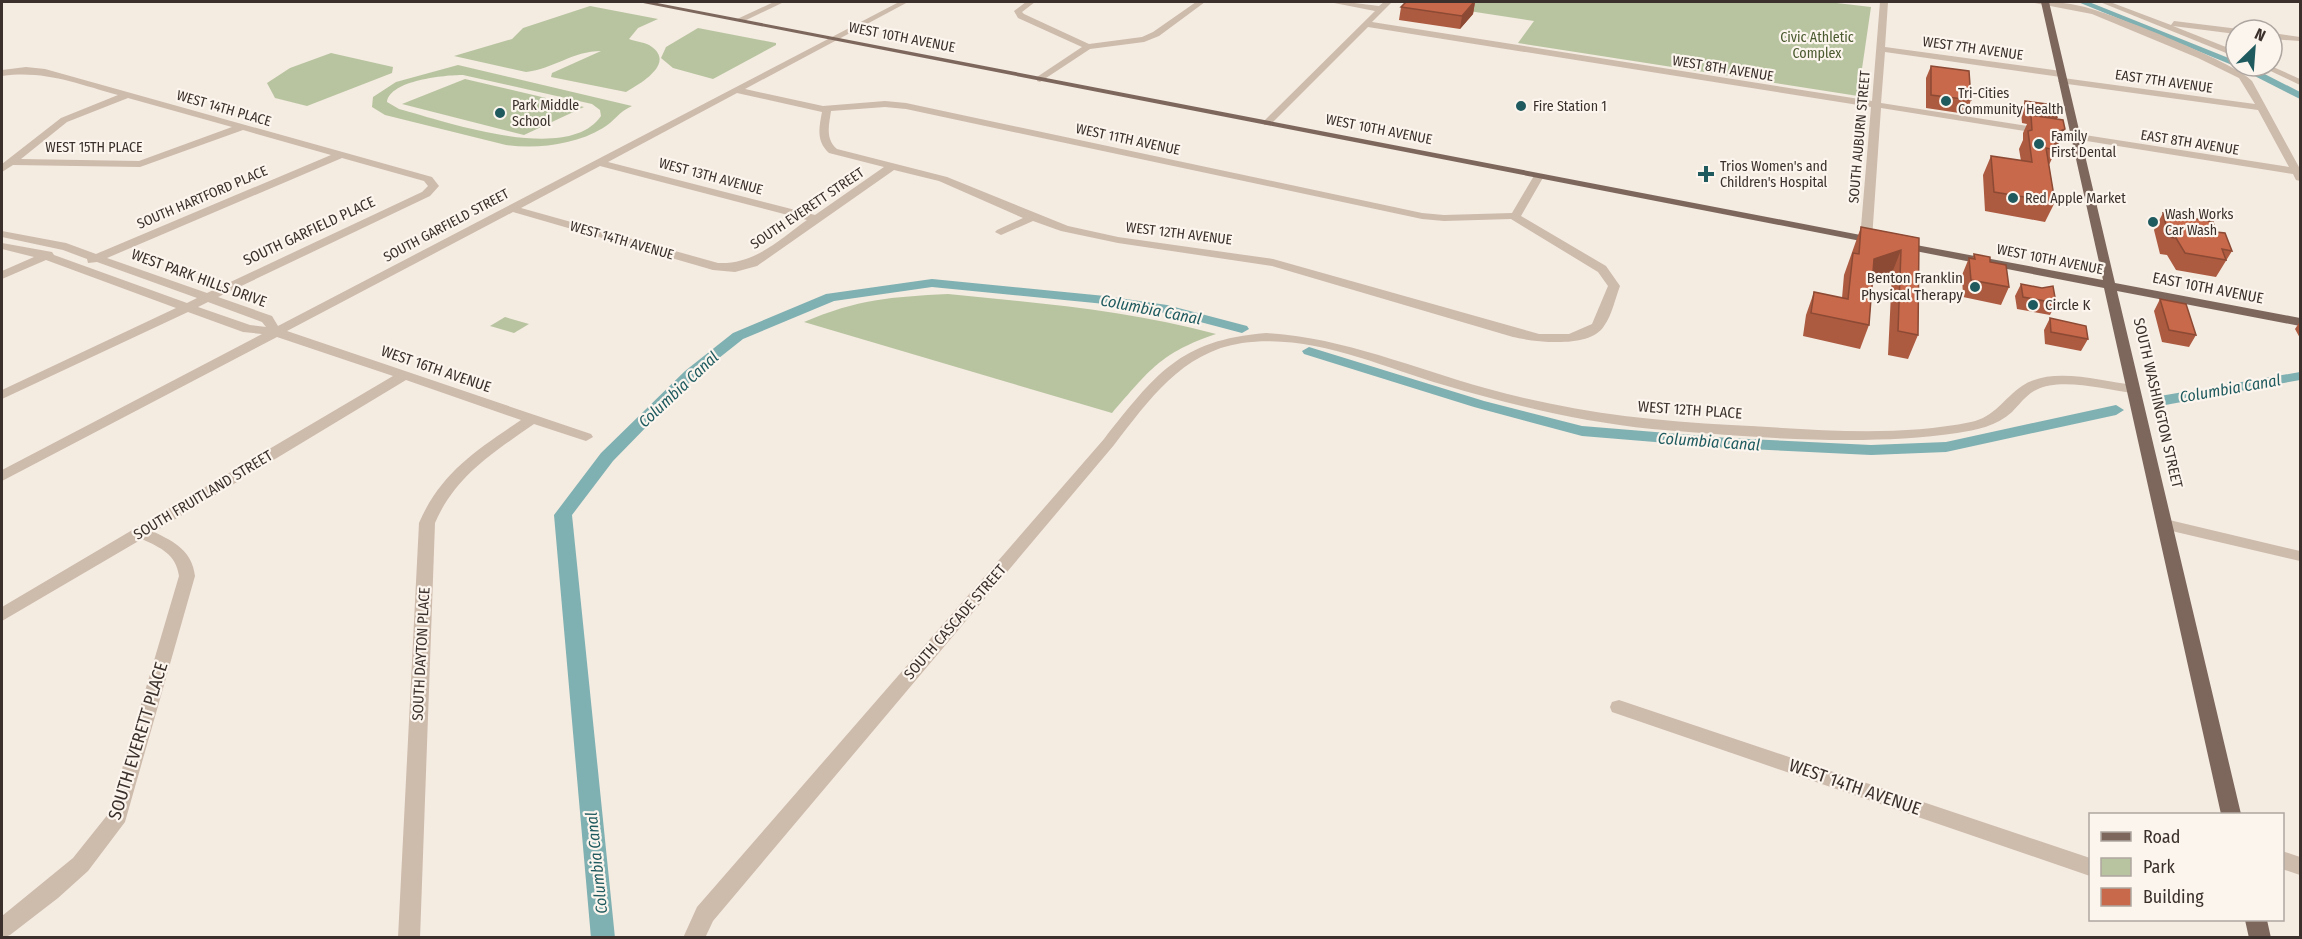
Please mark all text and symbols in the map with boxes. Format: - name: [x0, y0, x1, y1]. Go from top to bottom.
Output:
- north arrow: [2224, 18, 2284, 78]
- street label: WEST 10TH AVENUE: [847, 19, 957, 56]
- text: N: [2252, 24, 2268, 45]
- park label: Civic Athletic Complex: [1780, 29, 1854, 62]
- street label: WEST 7TH AVENUE: [1922, 33, 2025, 64]
- street label: WEST 8TH AVENUE: [1671, 52, 1775, 85]
- street label: EAST 7TH AVENUE: [2114, 66, 2214, 97]
- street label: SOUTH AUBURN STREET: [1845, 69, 1874, 204]
- place label: Tri-Cities Community Health: [1958, 85, 2064, 118]
- street label: WEST 14TH PLACE: [175, 87, 273, 130]
- marker: Tri-Cities Community Health: [1939, 94, 1953, 108]
- place label: Park Middle School: [512, 97, 579, 130]
- place label: Fire Station 1: [1533, 98, 1607, 115]
- marker: Fire Station 1: [1514, 99, 1528, 113]
- marker: Park Middle School: [493, 106, 507, 120]
- street label: WEST 10TH AVENUE: [1324, 111, 1434, 148]
- street label: WEST 11TH AVENUE: [1074, 120, 1182, 159]
- street label: EAST 8TH AVENUE: [2139, 126, 2241, 159]
- place label: Family First Dental: [2051, 128, 2116, 161]
- marker: Family First Dental: [2032, 137, 2046, 151]
- street label: WEST 15TH PLACE: [45, 139, 143, 156]
- street label: WEST 13TH AVENUE: [657, 154, 765, 199]
- place label: Trios Women's and Children's Hospital: [1720, 158, 1828, 191]
- street label: SOUTH HARTFORD PLACE: [134, 162, 270, 233]
- street label: SOUTH EVERETT STREET: [747, 164, 868, 253]
- marker: Trios Women's and Children's Hospital: [1697, 165, 1715, 183]
- street label: SOUTH GARFIELD STREET: [381, 185, 512, 266]
- place label: Red Apple Market: [2025, 190, 2126, 207]
- marker: Red Apple Market: [2006, 191, 2020, 205]
- street label: SOUTH GARFIELD PLACE: [240, 193, 378, 269]
- place label: Wash Works Car Wash: [2165, 206, 2234, 239]
- marker: Wash Works Car Wash: [2146, 215, 2160, 229]
- street label: WEST 14TH AVENUE: [568, 218, 676, 264]
- street label: WEST 12TH AVENUE: [1125, 219, 1234, 249]
- street label: WEST 10TH AVENUE: [1995, 241, 2105, 278]
- street label: WEST PARK HILLS DRIVE: [129, 245, 269, 311]
- street label: EAST 10TH AVENUE: [2151, 268, 2265, 308]
- place label: Benton Franklin Physical Therapy: [1861, 269, 1963, 304]
- marker: Benton Franklin Physical Therapy: [1968, 280, 1982, 294]
- water label: Columbia Canal: [1099, 290, 1203, 329]
- place label: Circle K: [2045, 296, 2090, 314]
- marker: Circle K: [2026, 298, 2040, 312]
- street label: SOUTH WASHINGTON STREET: [2130, 316, 2186, 490]
- street label: WEST 16TH AVENUE: [379, 342, 493, 396]
- water label: Columbia Canal: [634, 348, 722, 431]
- water label: Columbia Canal: [2178, 370, 2282, 407]
- street label: WEST 12TH PLACE: [1637, 397, 1743, 423]
- water label: Columbia Canal: [1657, 428, 1761, 455]
- street label: SOUTH FRUITLAND STREET: [130, 446, 276, 544]
- street label: SOUTH CASCADE STREET: [900, 561, 1010, 683]
- street label: SOUTH DAYTON PLACE: [409, 587, 433, 721]
- street label: SOUTH EVERETT PLACE: [104, 659, 172, 823]
- street label: WEST 14TH AVENUE: [1786, 754, 1924, 820]
- water label: Columbia Canal: [582, 811, 611, 915]
- legend: [2089, 813, 2284, 921]
- text: Road: [2143, 826, 2180, 848]
- text: Park: [2143, 856, 2176, 878]
- text: Building: [2143, 886, 2204, 908]

